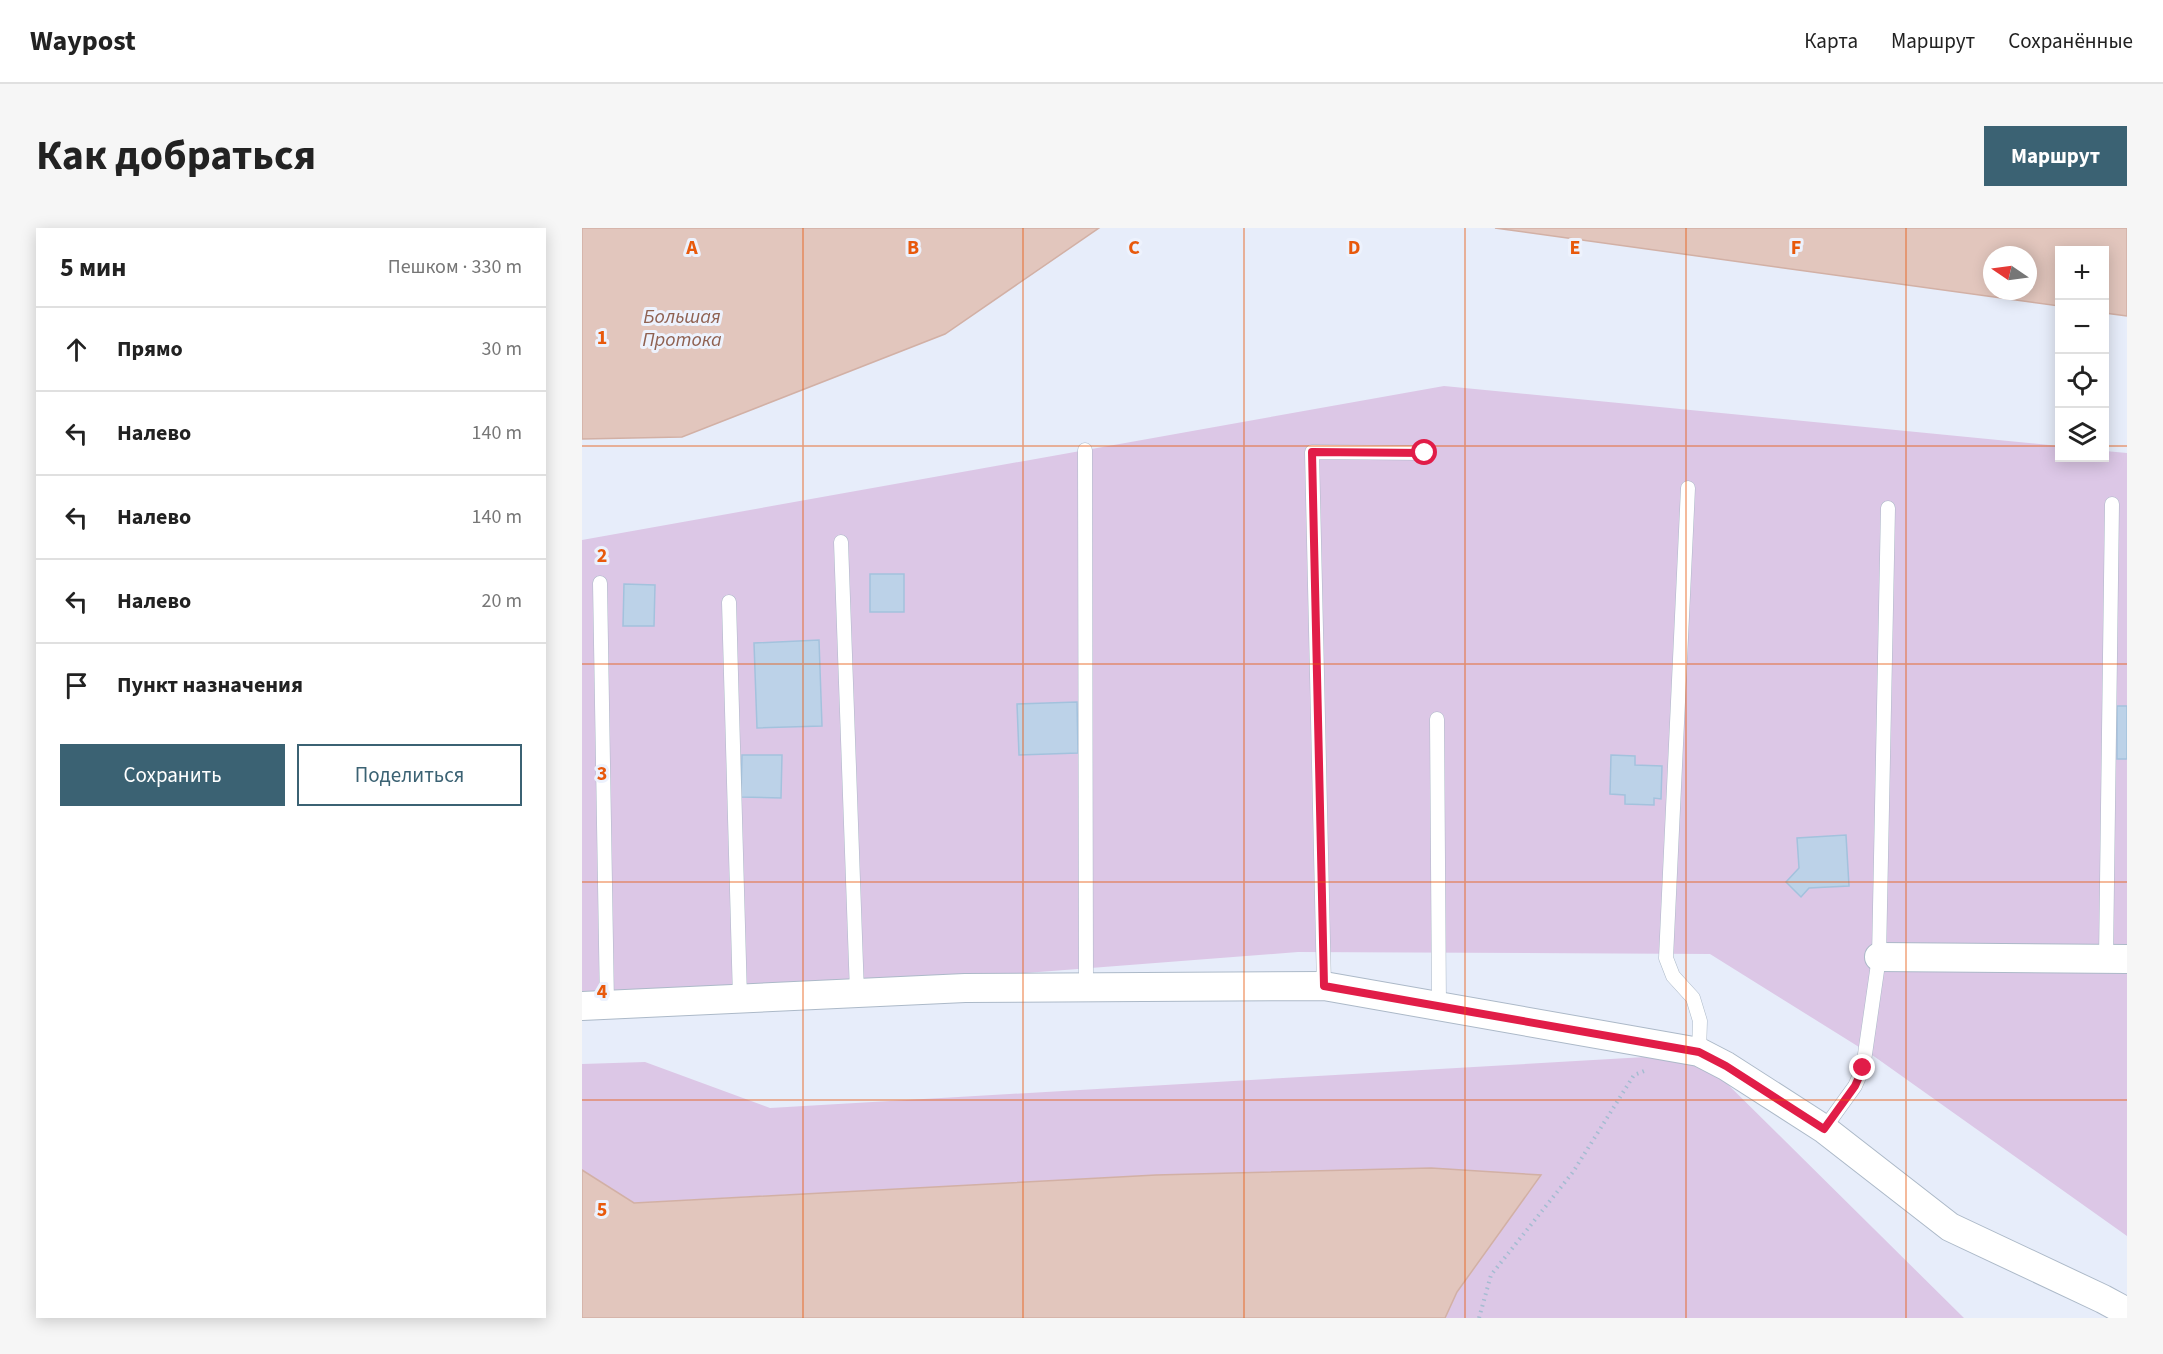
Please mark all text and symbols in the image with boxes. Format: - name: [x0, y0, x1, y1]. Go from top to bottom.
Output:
- text: Waypost: [30, 21, 136, 61]
- text: Карта: [1804, 26, 1858, 56]
- text: Маршрут: [1891, 26, 1975, 56]
- text: Сохранённые: [2008, 26, 2133, 56]
- text: Как добраться: [36, 126, 316, 186]
- button: Маршрут: [1984, 126, 2127, 186]
- text: A: [685, 234, 698, 262]
- text: B: [907, 234, 919, 262]
- text: C: [1128, 234, 1140, 262]
- text: D: [1348, 234, 1360, 262]
- text: E: [1570, 234, 1580, 262]
- text: F: [1791, 234, 1801, 262]
- north arrow: [1983, 246, 2037, 300]
- map controls: [2055, 246, 2109, 462]
- button: +: [2055, 246, 2109, 300]
- text: 5 мин: [60, 249, 126, 286]
- text: Пешком · 330 m: [388, 253, 522, 281]
- button: −: [2055, 300, 2109, 354]
- water label: Большая Протока: [642, 303, 722, 354]
- text: 1: [597, 324, 607, 352]
- icon: ahead: [60, 333, 93, 366]
- text: Прямо: [117, 333, 183, 365]
- text: 30 m: [482, 335, 522, 363]
- button: locate: [2055, 354, 2109, 408]
- button: layers: [2055, 408, 2109, 462]
- icon: left: [60, 417, 93, 450]
- text: Налево: [117, 417, 191, 449]
- text: 140 m: [472, 419, 522, 447]
- route start: [1411, 439, 1437, 465]
- icon: left: [60, 501, 93, 534]
- text: Налево: [117, 501, 191, 533]
- text: 140 m: [472, 503, 522, 531]
- text: 2: [597, 542, 607, 570]
- icon: left: [60, 585, 93, 618]
- text: Налево: [117, 585, 191, 617]
- text: 20 m: [482, 587, 522, 615]
- icon: arrive: [60, 669, 93, 702]
- text: Пункт назначения: [117, 669, 303, 701]
- button: Сохранить: [60, 744, 285, 806]
- button: Поделиться: [297, 744, 522, 806]
- text: 3: [597, 760, 607, 788]
- text: 4: [597, 978, 608, 1006]
- route end: [1849, 1054, 1875, 1080]
- text: 5: [597, 1196, 607, 1224]

